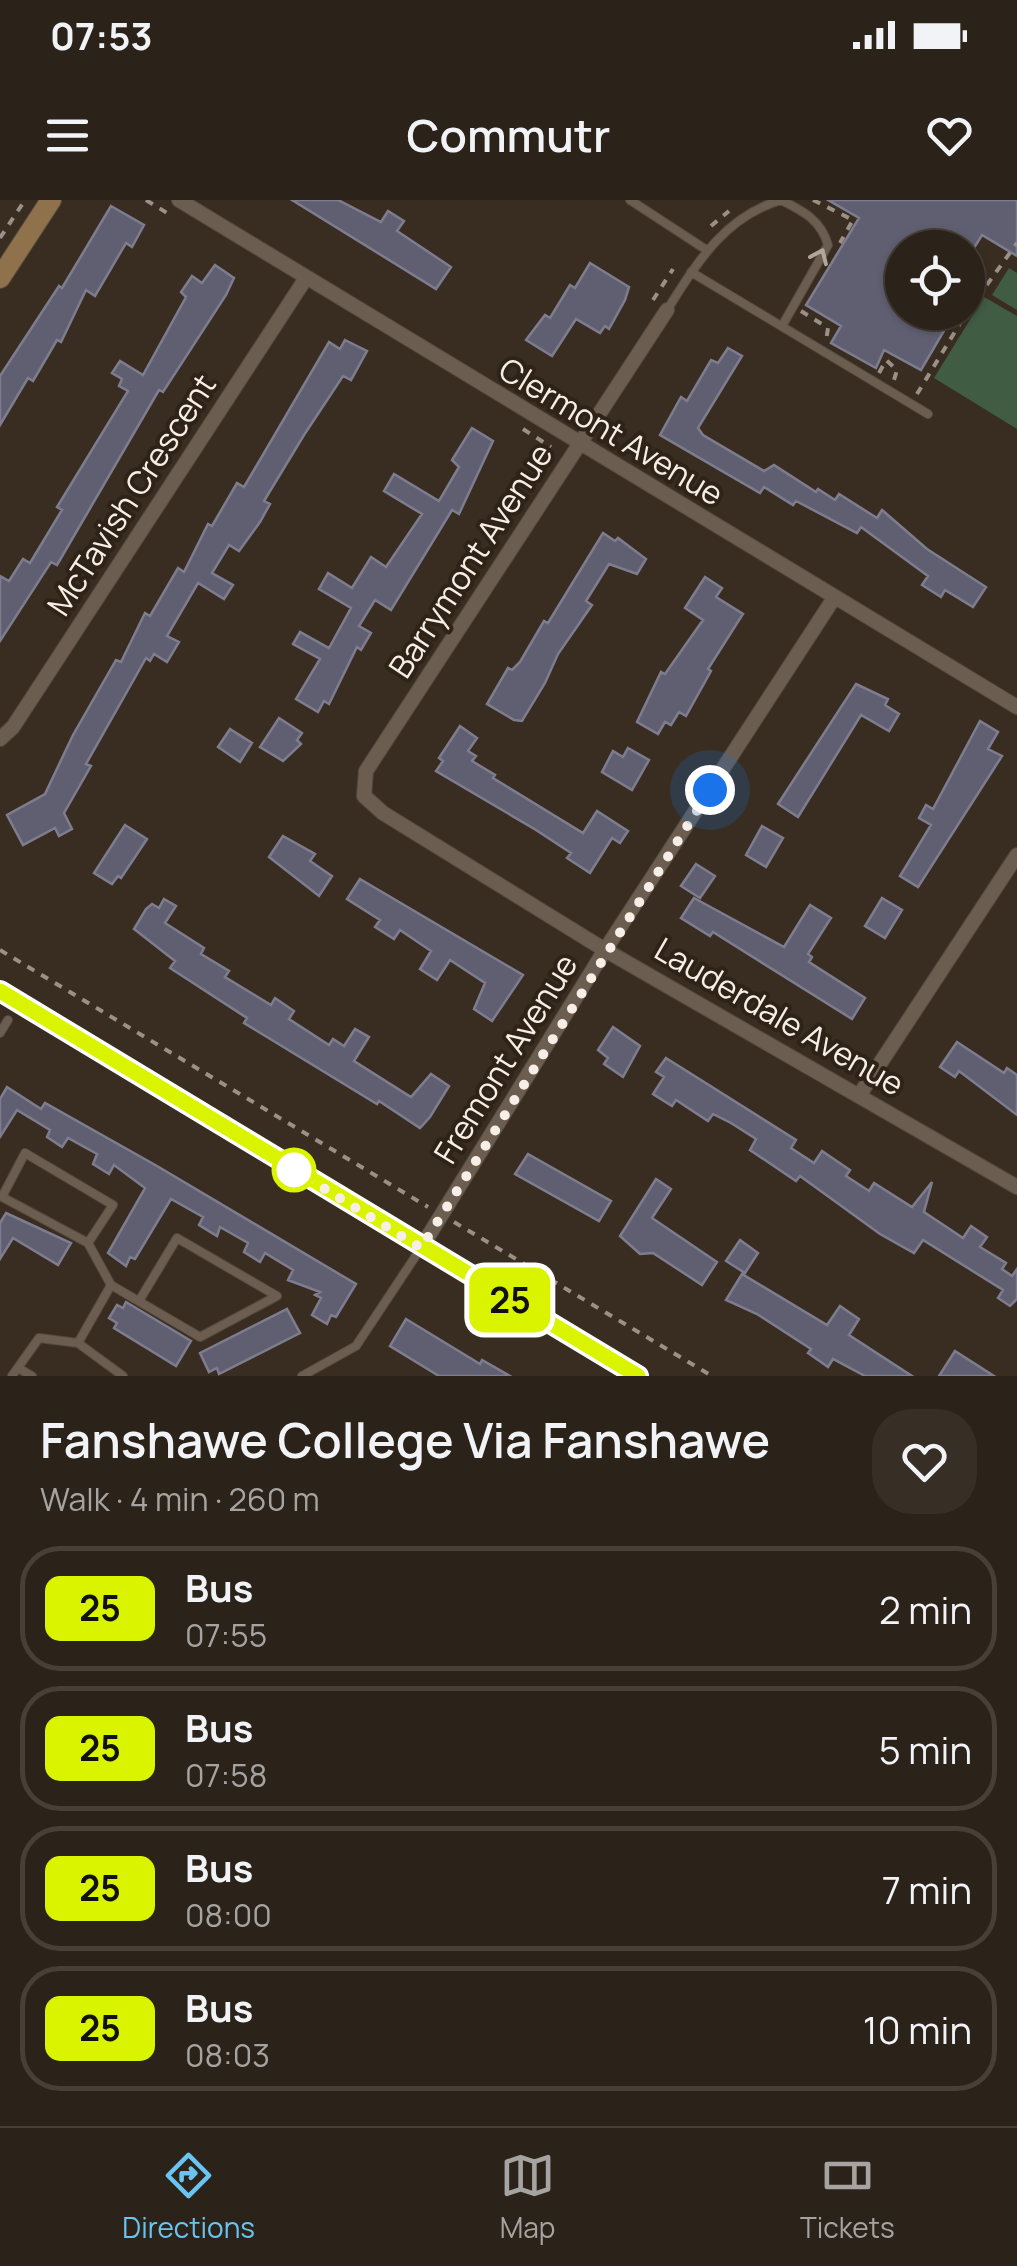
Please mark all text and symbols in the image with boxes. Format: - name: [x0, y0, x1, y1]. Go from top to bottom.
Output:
- text: 07:53: [50, 9, 153, 61]
- text: Commutr: [407, 104, 610, 166]
- icon: menu: [40, 108, 95, 163]
- icon: heart: [922, 108, 977, 163]
- map controls: [885, 230, 985, 330]
- button: locate: [885, 230, 985, 330]
- one-way arrow: [808, 248, 828, 266]
- street label: Clermont Avenue: [491, 347, 732, 515]
- street label: McTavish Crescent: [37, 365, 226, 624]
- street label: Barrymont Avenue: [378, 435, 562, 686]
- your location: [685, 765, 735, 815]
- street label: Lauderdale Avenue: [647, 927, 912, 1105]
- street label: Fremont Avenue: [423, 945, 587, 1172]
- unlabelled marker: [273, 1149, 315, 1191]
- line badge: 25: [465, 1268, 555, 1332]
- text: 25: [489, 1276, 531, 1324]
- text: Fanshawe College Via Fanshawe: [40, 1407, 770, 1472]
- button: heart: [872, 1409, 977, 1514]
- text: Walk · 4 min · 260 m: [40, 1477, 320, 1521]
- text: Bus: [185, 1561, 253, 1613]
- text: 2 min: [879, 1583, 972, 1635]
- text: 25: [79, 1584, 121, 1632]
- text: 07:55: [185, 1613, 267, 1657]
- text: Bus: [185, 1701, 253, 1753]
- text: 5 min: [879, 1723, 972, 1775]
- text: 25: [79, 1724, 121, 1772]
- text: 07:58: [185, 1753, 267, 1797]
- text: Bus: [185, 1841, 253, 1893]
- text: 7 min: [882, 1863, 972, 1915]
- text: 25: [79, 1864, 121, 1912]
- text: 08:00: [185, 1893, 272, 1937]
- text: Bus: [185, 1981, 253, 2033]
- text: 10 min: [863, 2003, 972, 2055]
- text: 25: [79, 2004, 121, 2052]
- text: 08:03: [185, 2033, 270, 2077]
- tab: Directions: [122, 2148, 255, 2246]
- tab: Map: [500, 2148, 555, 2246]
- tab: Tickets: [800, 2148, 895, 2246]

